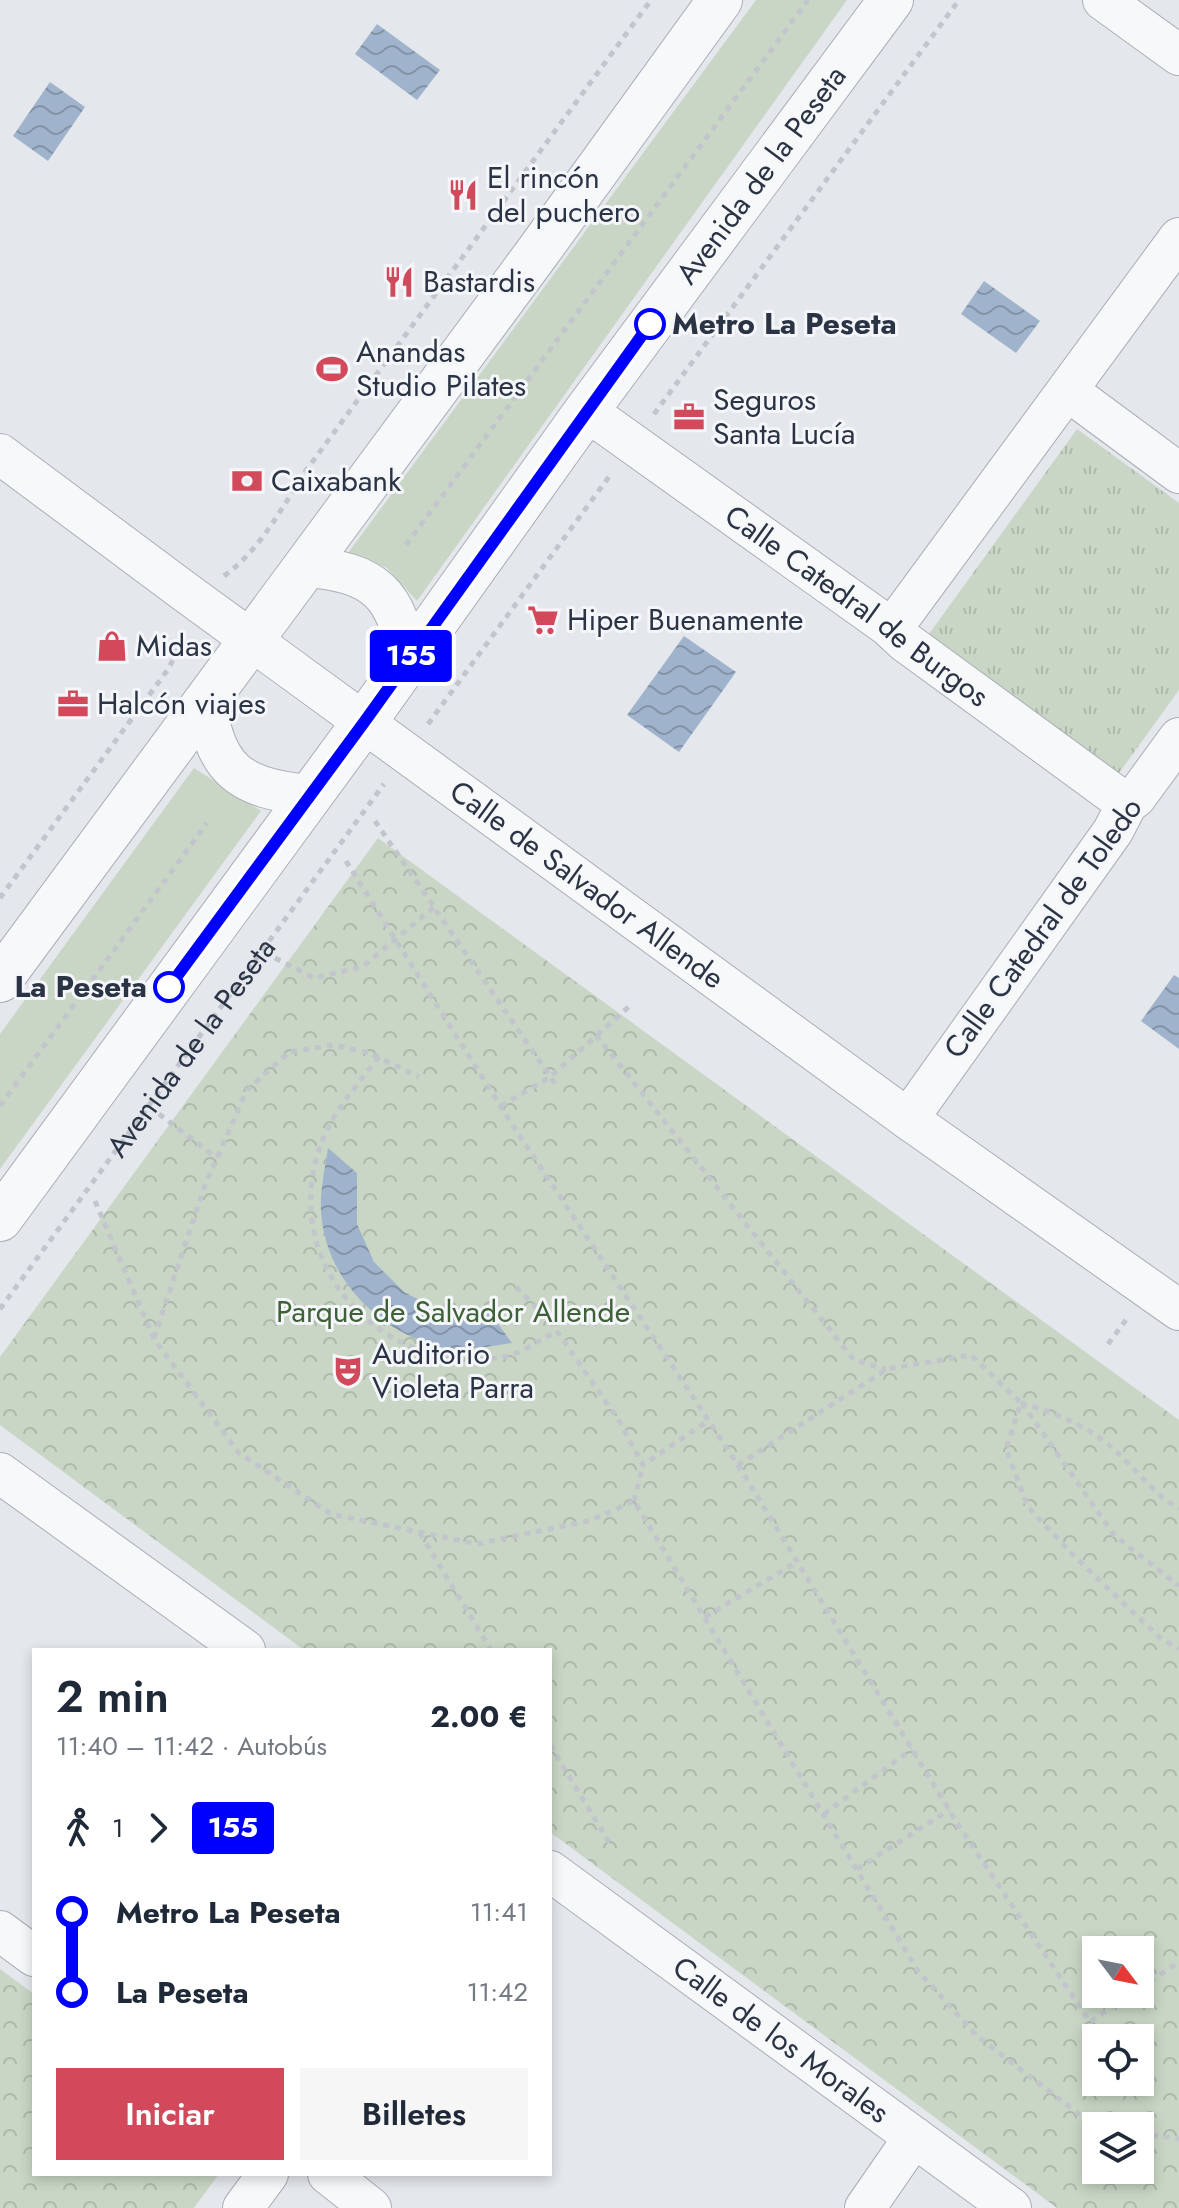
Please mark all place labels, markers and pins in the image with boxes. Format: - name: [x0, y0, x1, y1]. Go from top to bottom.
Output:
- place label: El rincón del puchero: [487, 156, 640, 233]
- restaurant icon: El rincón del puchero: [446, 178, 480, 212]
- place label: Bastardis: [423, 260, 535, 303]
- restaurant icon: Bastardis: [382, 265, 416, 299]
- place label: Metro La Peseta: [672, 302, 897, 345]
- marker: Metro La Peseta: [635, 309, 665, 339]
- place label: Anandas Studio Pilates: [356, 330, 526, 407]
- sports icon: Anandas Studio Pilates: [315, 352, 349, 386]
- place label: Seguros Santa Lucía: [713, 378, 855, 455]
- office icon: Seguros Santa Lucía: [672, 400, 706, 434]
- place label: Caixabank: [271, 459, 402, 502]
- bank icon: Caixabank: [230, 464, 264, 498]
- place label: Hiper Buenamente: [567, 598, 803, 641]
- supermarket icon: Hiper Buenamente: [526, 603, 560, 637]
- place label: Midas: [136, 624, 212, 667]
- shop icon: Midas: [95, 629, 129, 663]
- place label: Halcón viajes: [97, 682, 266, 725]
- office icon: Halcón viajes: [56, 687, 90, 721]
- place label: La Peseta: [14, 965, 147, 1008]
- marker: La Peseta: [154, 972, 184, 1002]
- place label: Auditorio Violeta Parra: [372, 1332, 534, 1409]
- theatre icon: Auditorio Violeta Parra: [331, 1354, 365, 1388]

